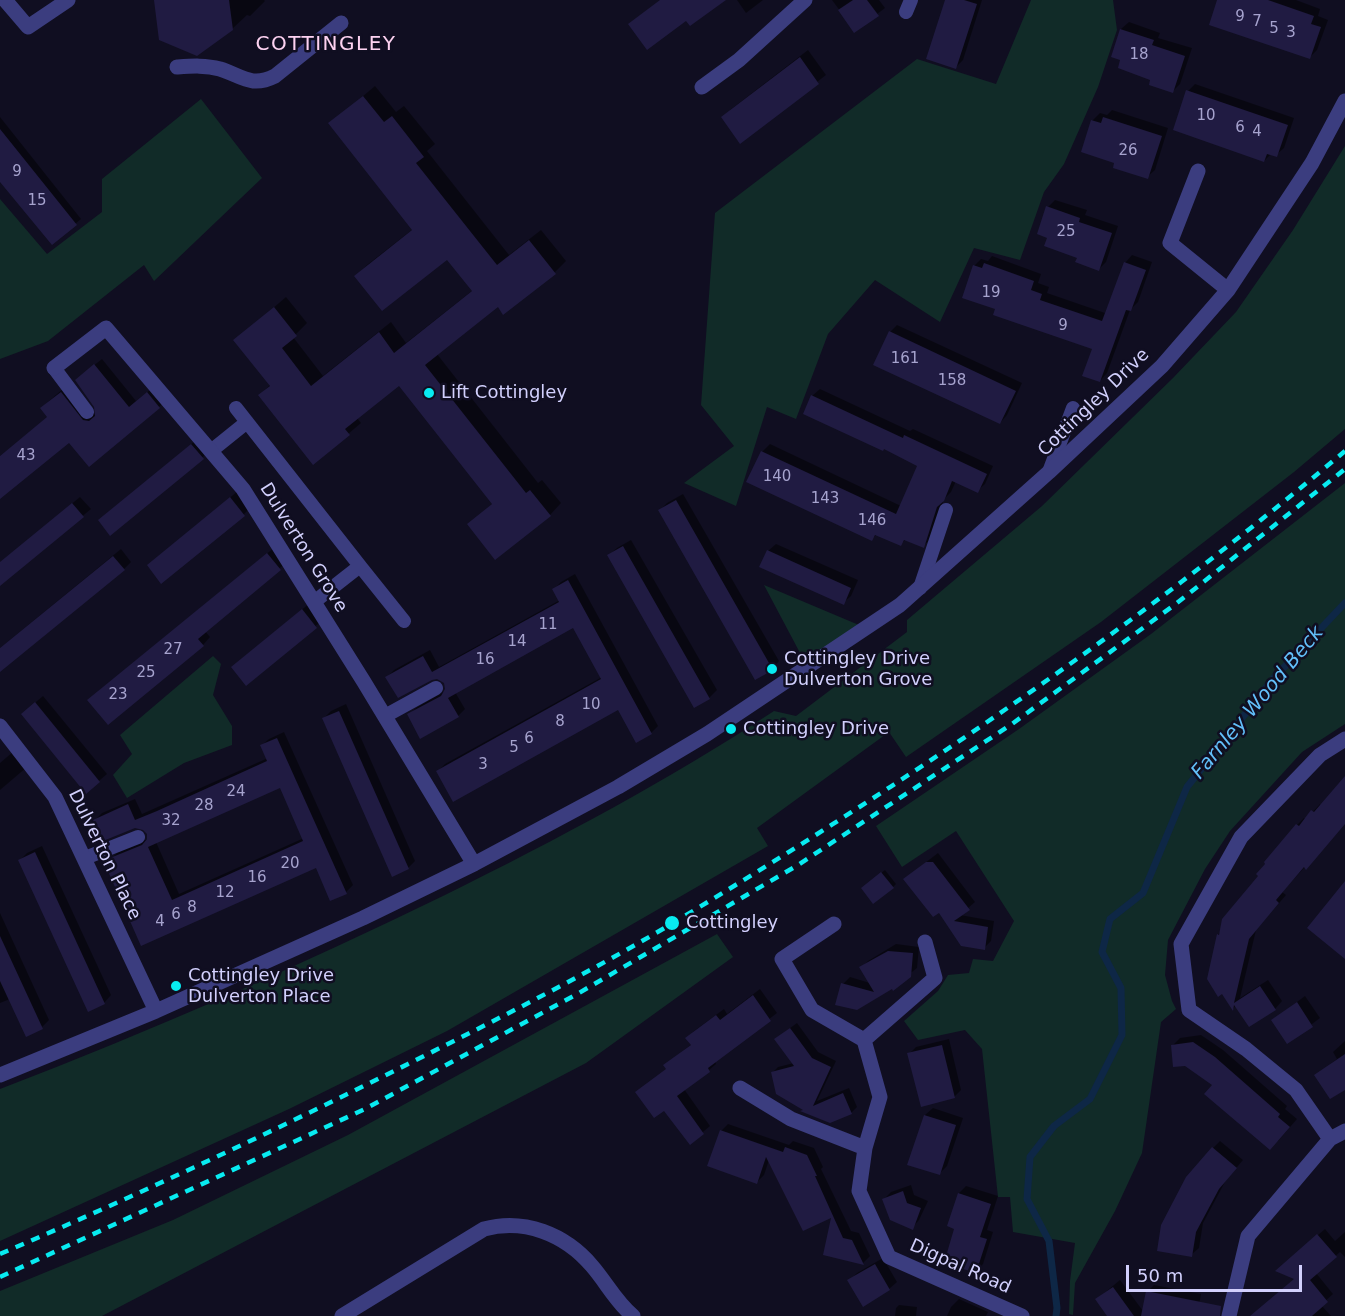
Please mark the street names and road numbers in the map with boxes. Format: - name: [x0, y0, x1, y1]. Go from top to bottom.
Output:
- street label: Cottingley Drive: [1034, 345, 1154, 461]
- street label: Dulverton Grove: [255, 479, 351, 617]
- street label: Dulverton Place: [63, 786, 145, 924]
- street label: Digpal Road: [906, 1235, 1014, 1299]

